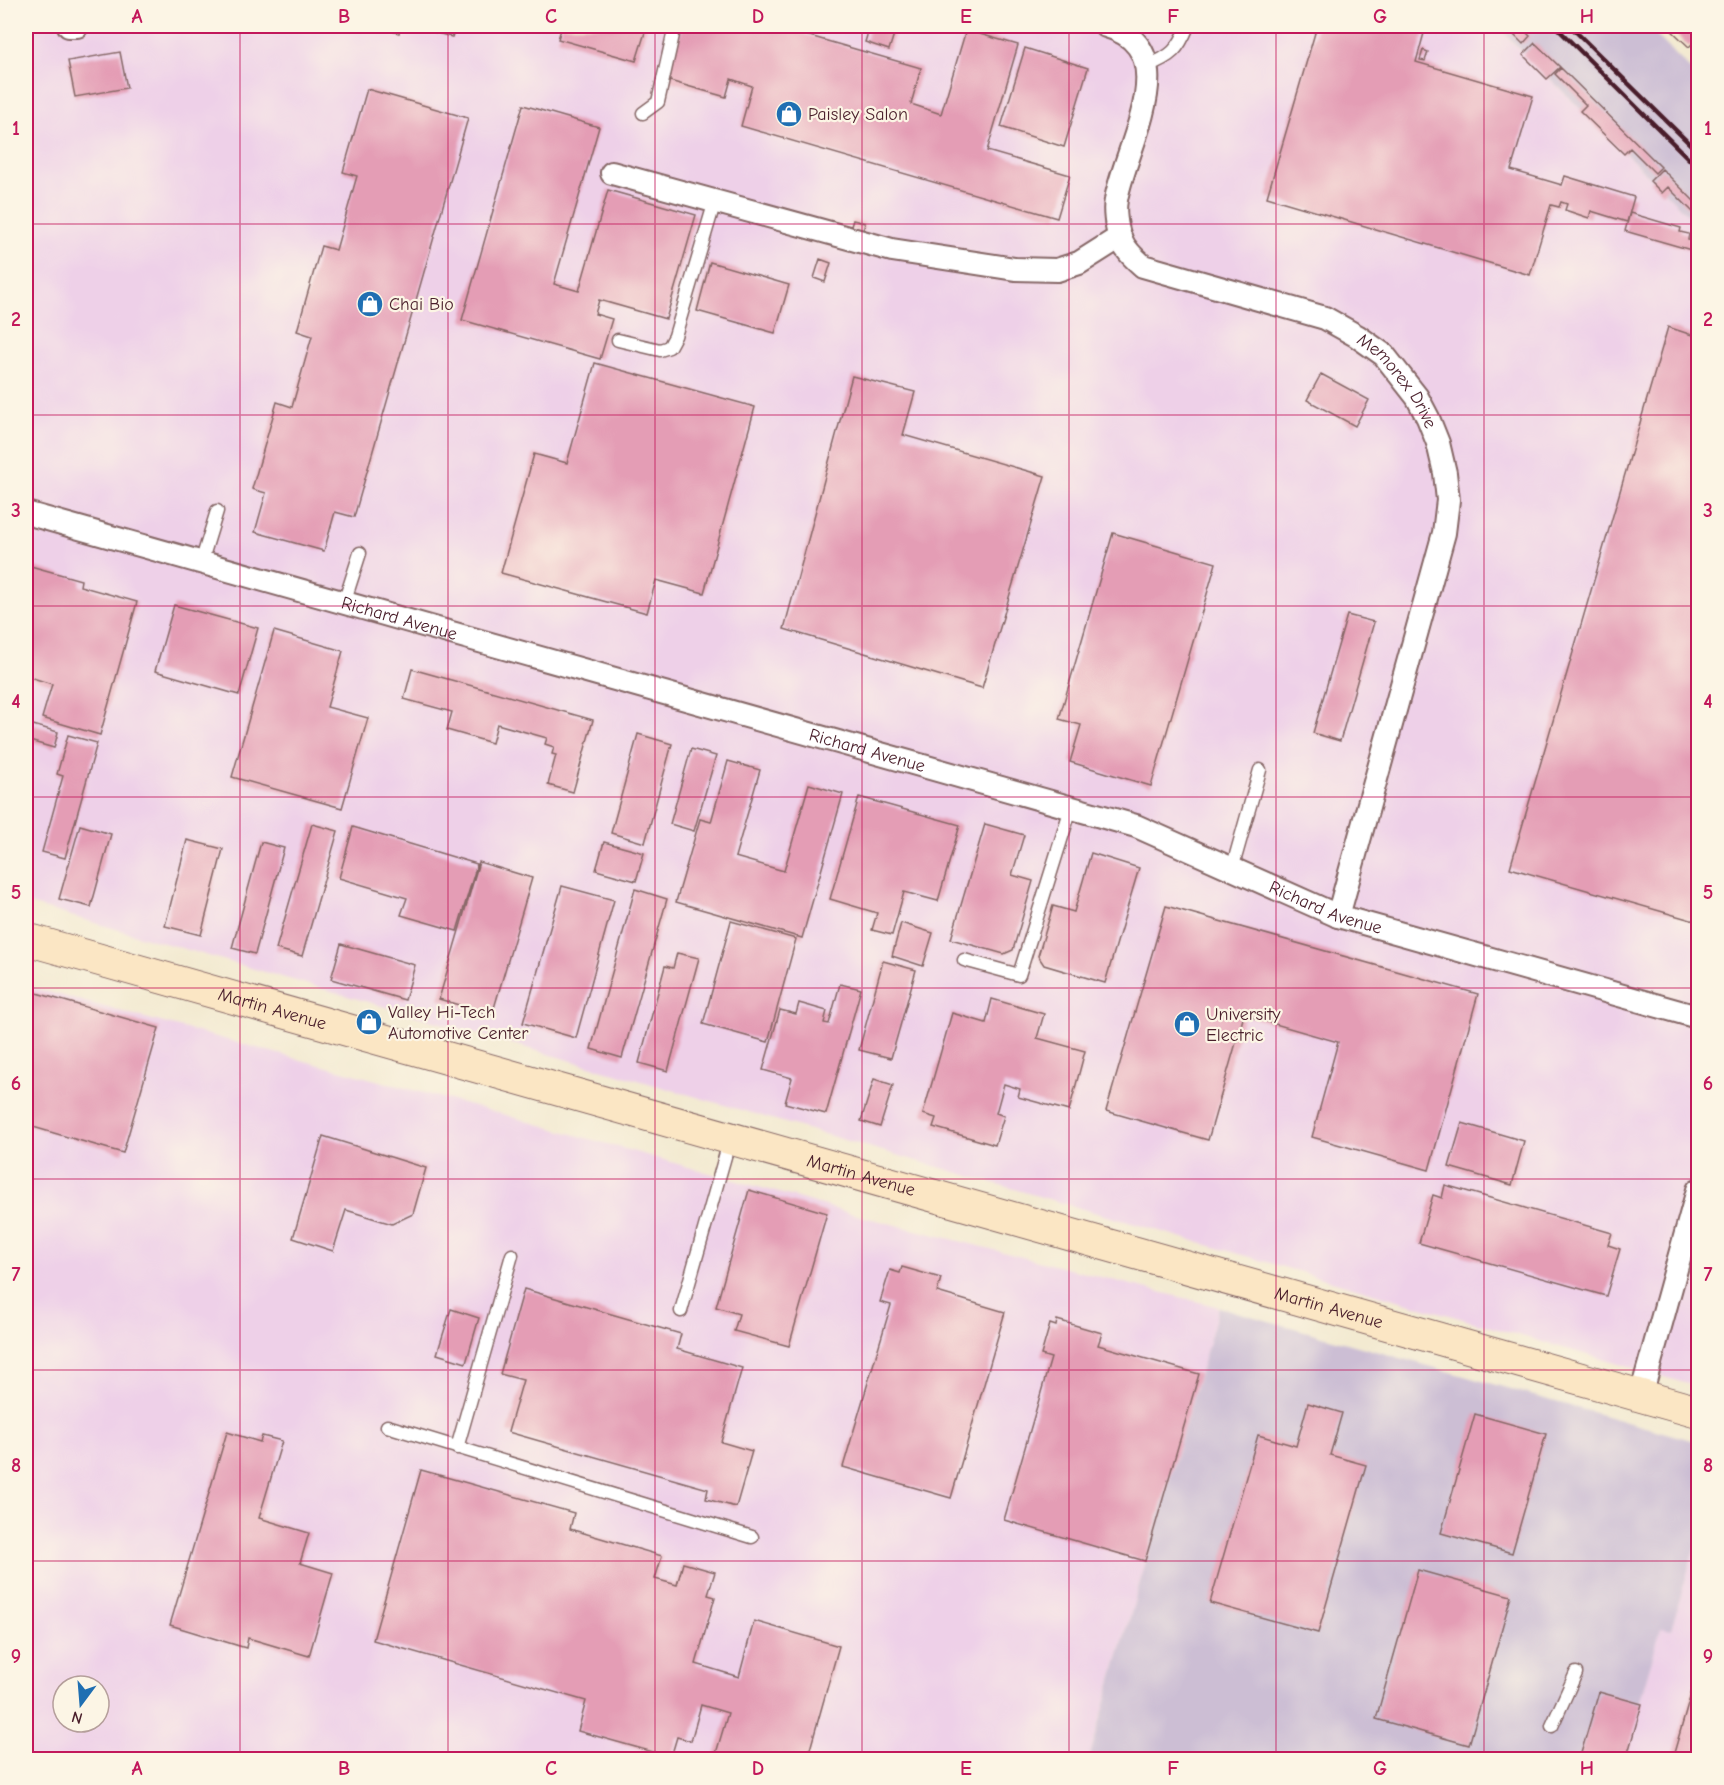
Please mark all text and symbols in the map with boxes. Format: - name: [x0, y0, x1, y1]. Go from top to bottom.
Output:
- text: A: [131, 5, 143, 28]
- text: B: [338, 5, 350, 28]
- text: C: [545, 5, 557, 28]
- text: D: [752, 5, 764, 28]
- text: E: [960, 5, 972, 28]
- text: F: [1167, 5, 1179, 28]
- text: G: [1373, 5, 1387, 28]
- text: H: [1580, 5, 1594, 28]
- shop icon: Paisley Salon: [774, 99, 804, 129]
- place label: Paisley Salon: [808, 104, 908, 125]
- text: 1: [12, 117, 20, 140]
- text: 1: [1704, 117, 1712, 140]
- shop icon: Chai Bio: [355, 289, 385, 319]
- place label: Chai Bio: [389, 294, 454, 315]
- text: 2: [11, 308, 21, 331]
- text: 2: [1703, 308, 1713, 331]
- street label: Memorex Drive: [1353, 329, 1442, 431]
- text: 3: [11, 499, 21, 522]
- text: 3: [1703, 499, 1713, 522]
- street label: Richard Avenue: [339, 592, 460, 645]
- text: 4: [11, 690, 21, 713]
- text: 4: [1703, 690, 1713, 713]
- street label: Richard Avenue: [807, 724, 928, 777]
- street label: Richard Avenue: [1266, 876, 1384, 938]
- text: 5: [11, 881, 21, 904]
- text: 5: [1703, 881, 1713, 904]
- street label: Martin Avenue: [216, 983, 329, 1034]
- place label: Valley Hi-Tech Automotive Center: [388, 1002, 529, 1044]
- place label: University Electric: [1206, 1004, 1282, 1046]
- shop icon: Valley Hi-Tech Automotive Center: [354, 1007, 384, 1037]
- shop icon: University Electric: [1172, 1009, 1202, 1039]
- text: 6: [11, 1072, 21, 1095]
- text: 6: [1703, 1072, 1713, 1095]
- street label: Martin Avenue: [805, 1150, 918, 1201]
- text: 7: [12, 1263, 21, 1286]
- text: 7: [1704, 1263, 1713, 1286]
- street label: Martin Avenue: [1272, 1282, 1385, 1333]
- text: 8: [11, 1454, 21, 1477]
- text: 8: [1703, 1454, 1713, 1477]
- text: 9: [11, 1645, 21, 1668]
- text: 9: [1703, 1645, 1713, 1668]
- north arrow: [51, 1674, 111, 1734]
- text: N: [70, 1707, 85, 1728]
- text: A: [131, 1757, 143, 1780]
- text: B: [338, 1757, 350, 1780]
- text: C: [545, 1757, 557, 1780]
- text: D: [752, 1757, 764, 1780]
- text: E: [960, 1757, 972, 1780]
- text: F: [1167, 1757, 1179, 1780]
- text: G: [1373, 1757, 1387, 1780]
- text: H: [1580, 1757, 1594, 1780]

